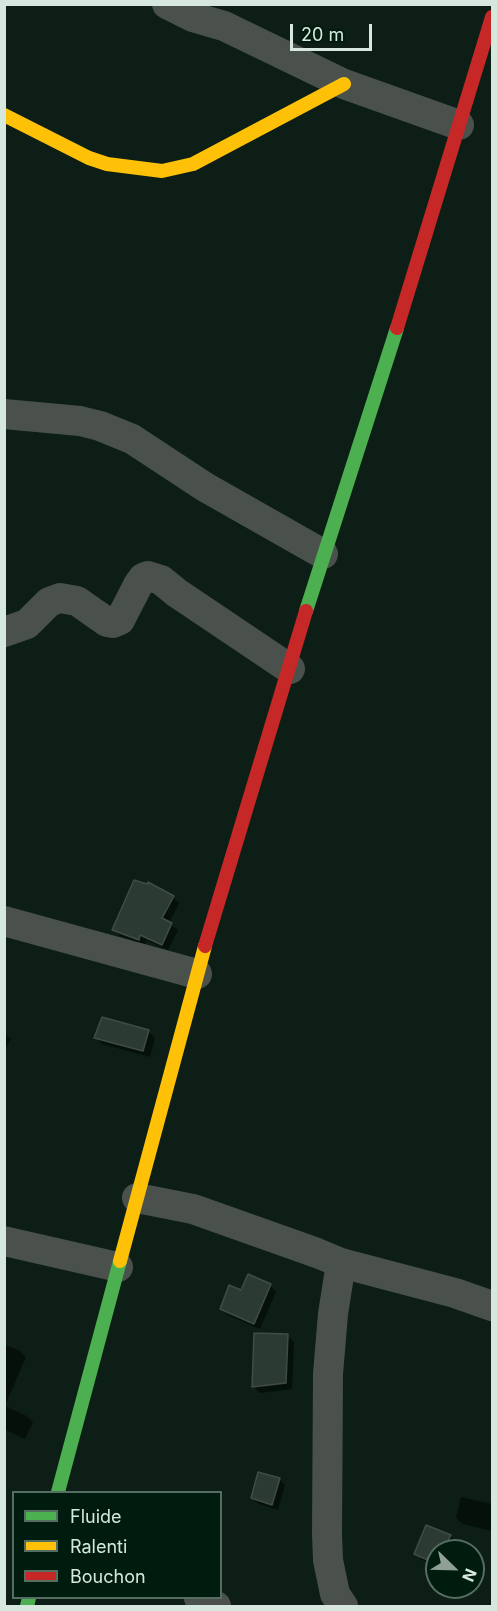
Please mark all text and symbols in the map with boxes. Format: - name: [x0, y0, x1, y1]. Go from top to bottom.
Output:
- scale bar: [293, 12, 376, 50]
- text: 20 m: [301, 24, 344, 45]
- legend: [12, 1491, 222, 1599]
- text: Fluide: [70, 1506, 122, 1527]
- text: Ralenti: [70, 1536, 127, 1557]
- north arrow: [425, 1539, 485, 1599]
- text: Bouchon: [70, 1566, 146, 1587]
- text: N: [458, 1566, 481, 1585]

